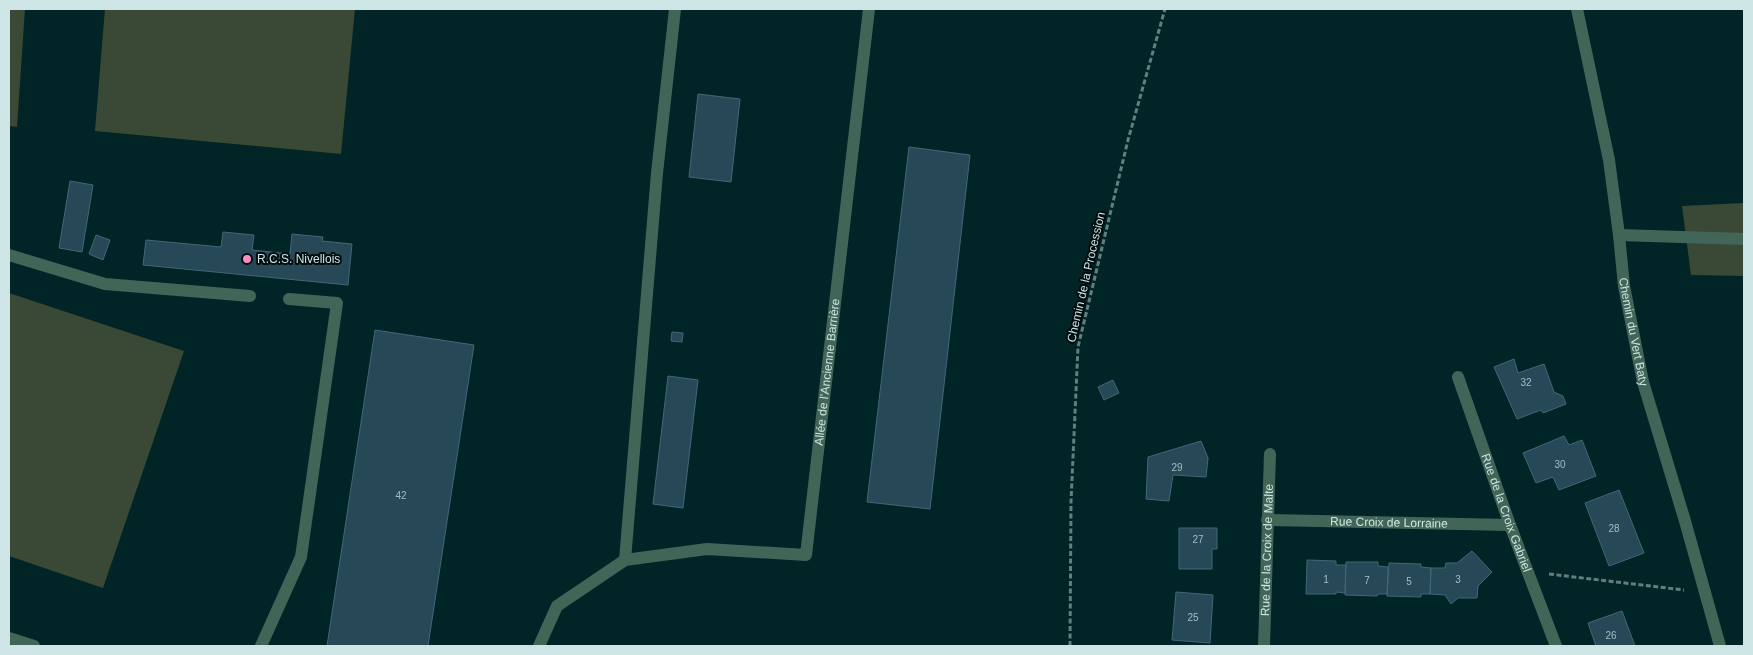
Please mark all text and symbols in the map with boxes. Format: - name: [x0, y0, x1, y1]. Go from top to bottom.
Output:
- street label: Chemin de la Procession: [1064, 210, 1108, 344]
- place label: R.C.S. Nivellois: [257, 252, 340, 266]
- marker: R.C.S. Nivellois: [241, 253, 253, 265]
- street label: Chemin du Vert Baty: [1616, 277, 1651, 388]
- street label: Allée de l'Ancienne Barrière: [812, 297, 843, 446]
- house number: 32: [1520, 377, 1532, 388]
- street label: Rue de la Croix Gabriel: [1478, 452, 1534, 574]
- house number: 30: [1554, 459, 1566, 470]
- house number: 29: [1171, 462, 1183, 473]
- street label: Rue de la Croix de Malte: [1258, 483, 1276, 616]
- house number: 42: [395, 490, 407, 501]
- street label: Rue Croix de Lorraine: [1330, 514, 1448, 531]
- house number: 28: [1608, 523, 1620, 534]
- house number: 27: [1192, 534, 1204, 545]
- house number: 1: [1323, 574, 1329, 585]
- house number: 3: [1455, 574, 1461, 585]
- house number: 7: [1364, 575, 1370, 586]
- house number: 5: [1406, 576, 1412, 587]
- house number: 25: [1187, 612, 1199, 623]
- house number: 26: [1605, 630, 1617, 641]

